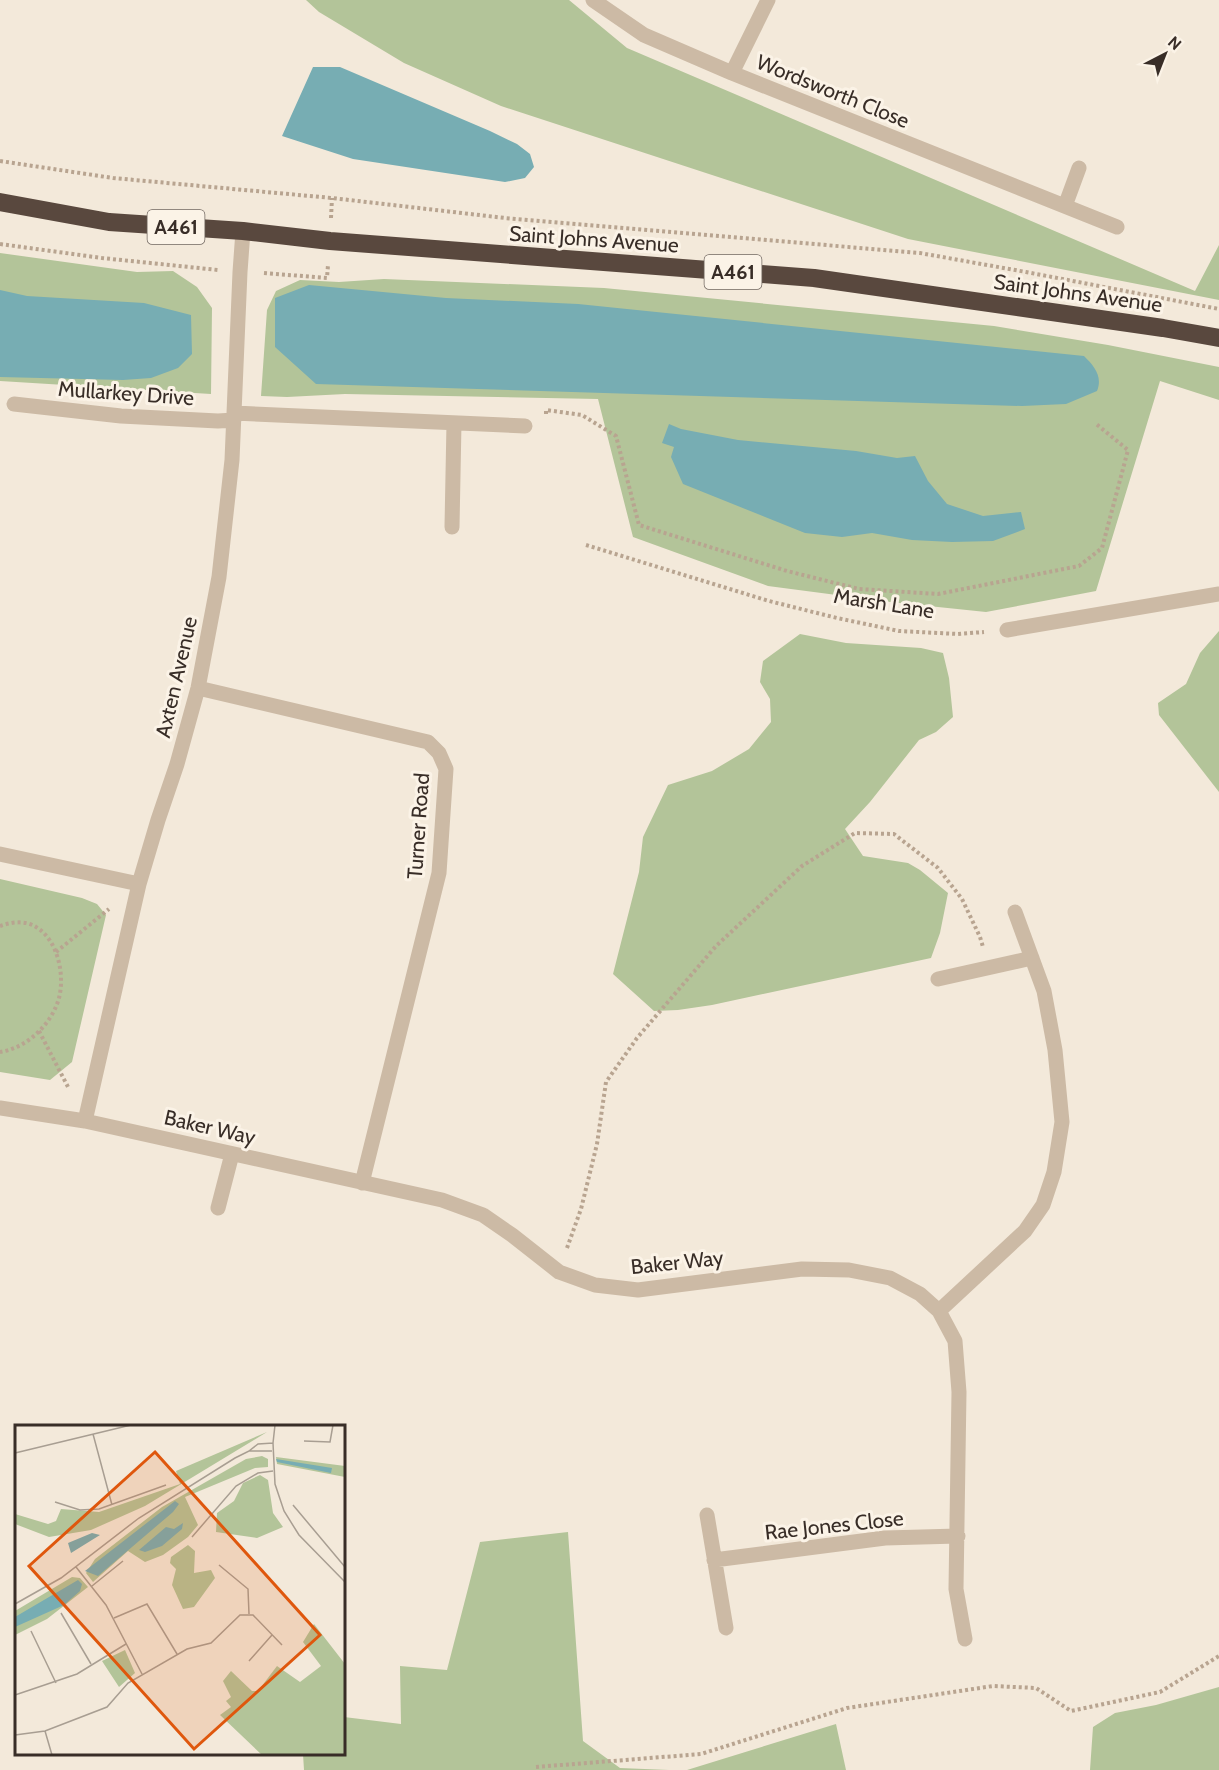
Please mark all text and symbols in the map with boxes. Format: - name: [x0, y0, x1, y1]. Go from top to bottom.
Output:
- north arrow: [1135, 24, 1195, 84]
- text: N: [1164, 32, 1185, 54]
- street label: Wordsworth Close: [753, 49, 913, 133]
- road number: A461: [148, 210, 204, 244]
- street label: Saint Johns Avenue: [508, 221, 680, 257]
- road number: A461: [704, 255, 762, 289]
- street label: Saint Johns Avenue: [992, 269, 1164, 317]
- street label: Mullarkey Drive: [57, 376, 195, 410]
- street label: Marsh Lane: [832, 583, 936, 623]
- street label: Axten Avenue: [150, 614, 202, 740]
- street label: Turner Road: [402, 772, 434, 880]
- street label: Baker Way: [162, 1104, 258, 1150]
- street label: Baker Way: [629, 1245, 725, 1279]
- inset map: [15, 1425, 345, 1755]
- street label: Rae Jones Close: [763, 1505, 905, 1545]

